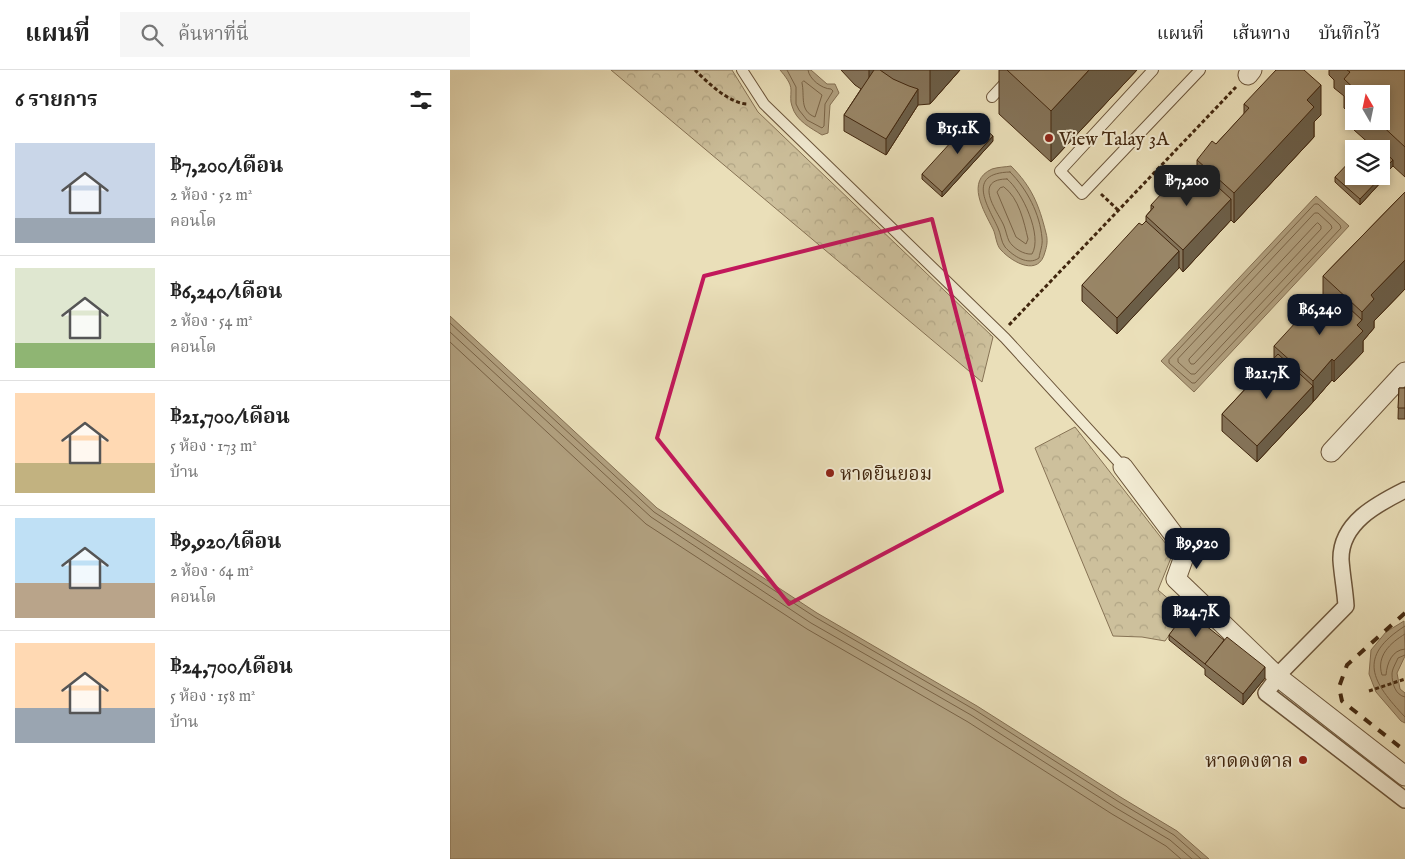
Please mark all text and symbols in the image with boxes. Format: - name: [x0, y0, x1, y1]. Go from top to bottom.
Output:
- search box: [120, 12, 470, 57]
- text: แผนที่: [25, 19, 90, 50]
- icon: search: [138, 21, 166, 49]
- text: ค้นหาที่นี่: [178, 23, 249, 47]
- text: แผนที่: [1157, 23, 1204, 46]
- text: เส้นทาง: [1232, 23, 1291, 46]
- text: บันทึกไว้: [1319, 23, 1380, 46]
- north arrow: [1345, 85, 1390, 130]
- map controls: [1345, 85, 1390, 185]
- icon: filters: [407, 86, 435, 114]
- text: 6 รายการ: [15, 87, 98, 114]
- pin: ฿15.1K: [917, 112, 999, 155]
- text: ฿15.1K: [937, 119, 979, 139]
- place label: View Talay 3A: [1058, 128, 1170, 152]
- marker: View Talay 3A: [1043, 132, 1055, 144]
- button: layers: [1345, 140, 1390, 185]
- text: ฿7,200/เดือน: [170, 153, 283, 180]
- icon: home: [55, 163, 115, 223]
- pin: ฿7,200: [1146, 164, 1228, 207]
- text: ฿7,200: [1165, 171, 1209, 191]
- text: 2 ห้อง · 52 m²: [170, 186, 252, 206]
- text: คอนโด: [170, 212, 216, 232]
- text: ฿6,240/เดือน: [170, 279, 282, 306]
- icon: home: [55, 288, 115, 348]
- pin: ฿6,240: [1279, 294, 1361, 336]
- text: ฿6,240: [1298, 300, 1342, 320]
- text: 2 ห้อง · 54 m²: [170, 312, 253, 332]
- text: คอนโด: [170, 338, 216, 358]
- pin: ฿21.7K: [1226, 358, 1308, 400]
- text: ฿21.7K: [1245, 364, 1289, 384]
- text: ฿21,700/เดือน: [170, 404, 290, 431]
- icon: home: [55, 413, 115, 473]
- text: 5 ห้อง · 173 m²: [170, 437, 257, 457]
- text: บ้าน: [170, 463, 198, 483]
- place label: หาดยินยอม: [840, 463, 932, 487]
- marker: หาดยินยอม: [824, 467, 836, 479]
- pin: ฿9,920: [1156, 528, 1238, 570]
- text: ฿9,920/เดือน: [170, 529, 281, 556]
- text: ฿9,920: [1176, 534, 1218, 554]
- icon: home: [55, 538, 115, 598]
- text: 2 ห้อง · 64 m²: [170, 562, 254, 582]
- text: คอนโด: [170, 588, 216, 608]
- pin: ฿24.7K: [1155, 596, 1237, 638]
- text: ฿24.7K: [1173, 602, 1219, 622]
- text: ฿24,700/เดือน: [170, 654, 293, 681]
- icon: home: [55, 663, 115, 723]
- text: 5 ห้อง · 158 m²: [170, 687, 256, 707]
- text: บ้าน: [170, 713, 198, 733]
- place label: หาดดงตาล: [1205, 750, 1293, 774]
- marker: หาดดงตาล: [1297, 754, 1309, 766]

